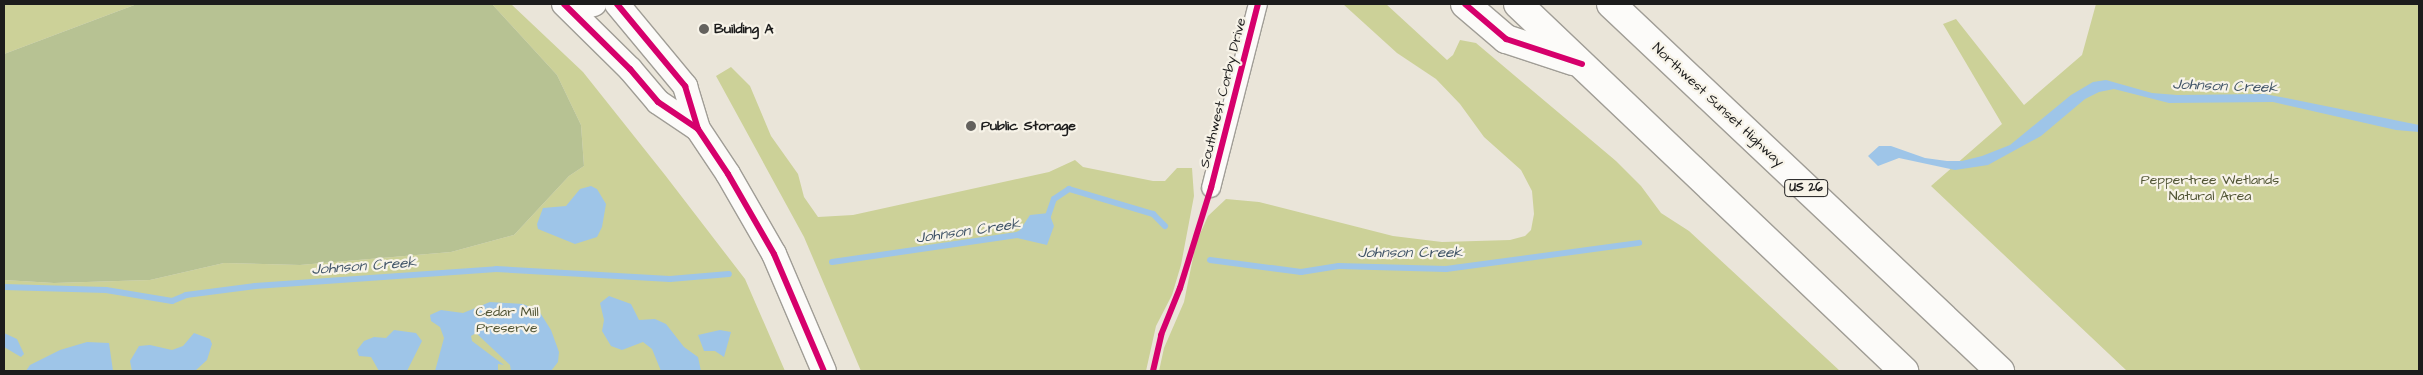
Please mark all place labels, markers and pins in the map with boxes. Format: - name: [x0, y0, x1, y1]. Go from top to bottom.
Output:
- place label: Building A: [714, 21, 773, 37]
- marker: Building A: [698, 23, 710, 35]
- place label: Public Storage: [981, 118, 1076, 134]
- marker: Public Storage: [965, 120, 977, 132]

